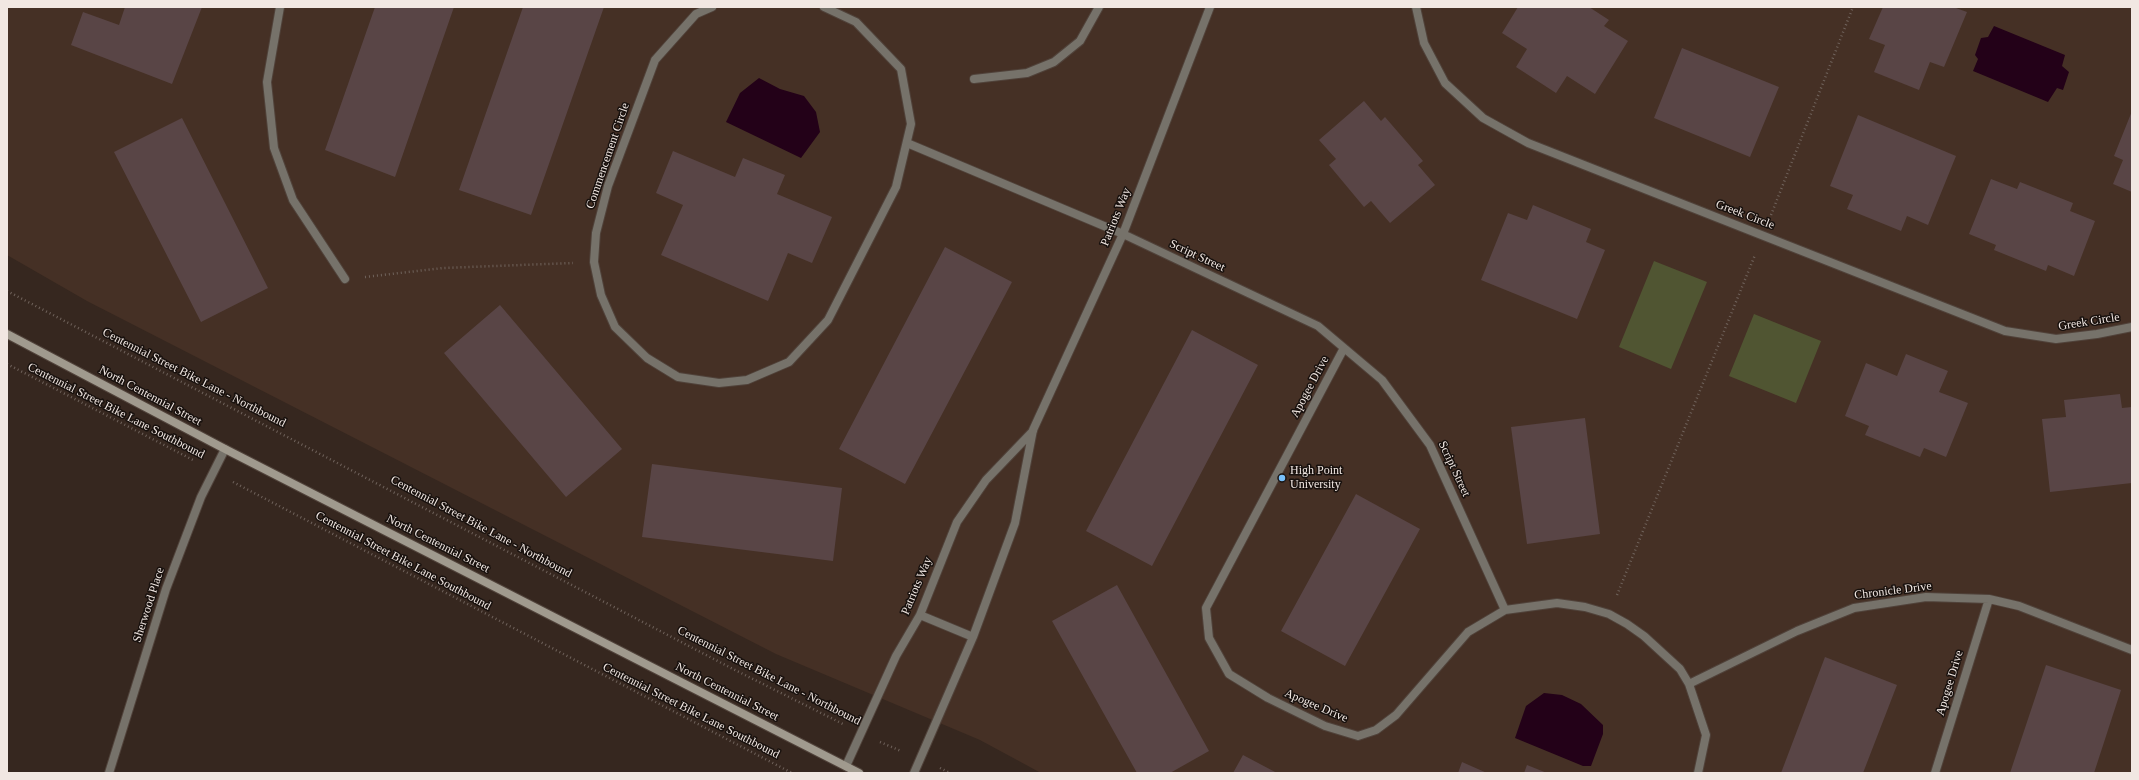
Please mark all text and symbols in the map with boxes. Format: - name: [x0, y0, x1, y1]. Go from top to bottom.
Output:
- street label: Commencement Circle: [583, 101, 633, 211]
- street label: Patriots Way: [1098, 186, 1134, 248]
- street label: Greek Circle: [1714, 197, 1776, 233]
- street label: Script Street: [1167, 237, 1227, 275]
- street label: Greek Circle: [2057, 310, 2121, 334]
- street label: Centennial Street Bike Lane - Northbound: [100, 325, 288, 431]
- street label: Apogee Drive: [1288, 354, 1332, 420]
- street label: Centennial Street Bike Lane Southbound: [25, 360, 207, 462]
- street label: North Centennial Street: [96, 363, 204, 429]
- street label: Script Street: [1435, 439, 1473, 499]
- place label: High Point University: [1290, 464, 1342, 492]
- street label: Centennial Street Bike Lane - Northbound: [388, 473, 574, 581]
- marker: High Point University: [1277, 473, 1287, 483]
- street label: Centennial Street Bike Lane Southbound: [313, 508, 493, 614]
- street label: North Centennial Street: [384, 512, 492, 576]
- street label: Patriots Way: [898, 555, 936, 617]
- street label: Sherwood Place: [130, 566, 168, 644]
- street label: Chronicle Drive: [1854, 579, 1932, 603]
- street label: Centennial Street Bike Lane - Northbound: [675, 623, 863, 729]
- street label: Apogee Drive: [1933, 649, 1967, 717]
- street label: Centennial Street Bike Lane Southbound: [600, 660, 782, 762]
- street label: North Centennial Street: [673, 660, 781, 724]
- street label: Apogee Drive: [1282, 686, 1350, 726]

